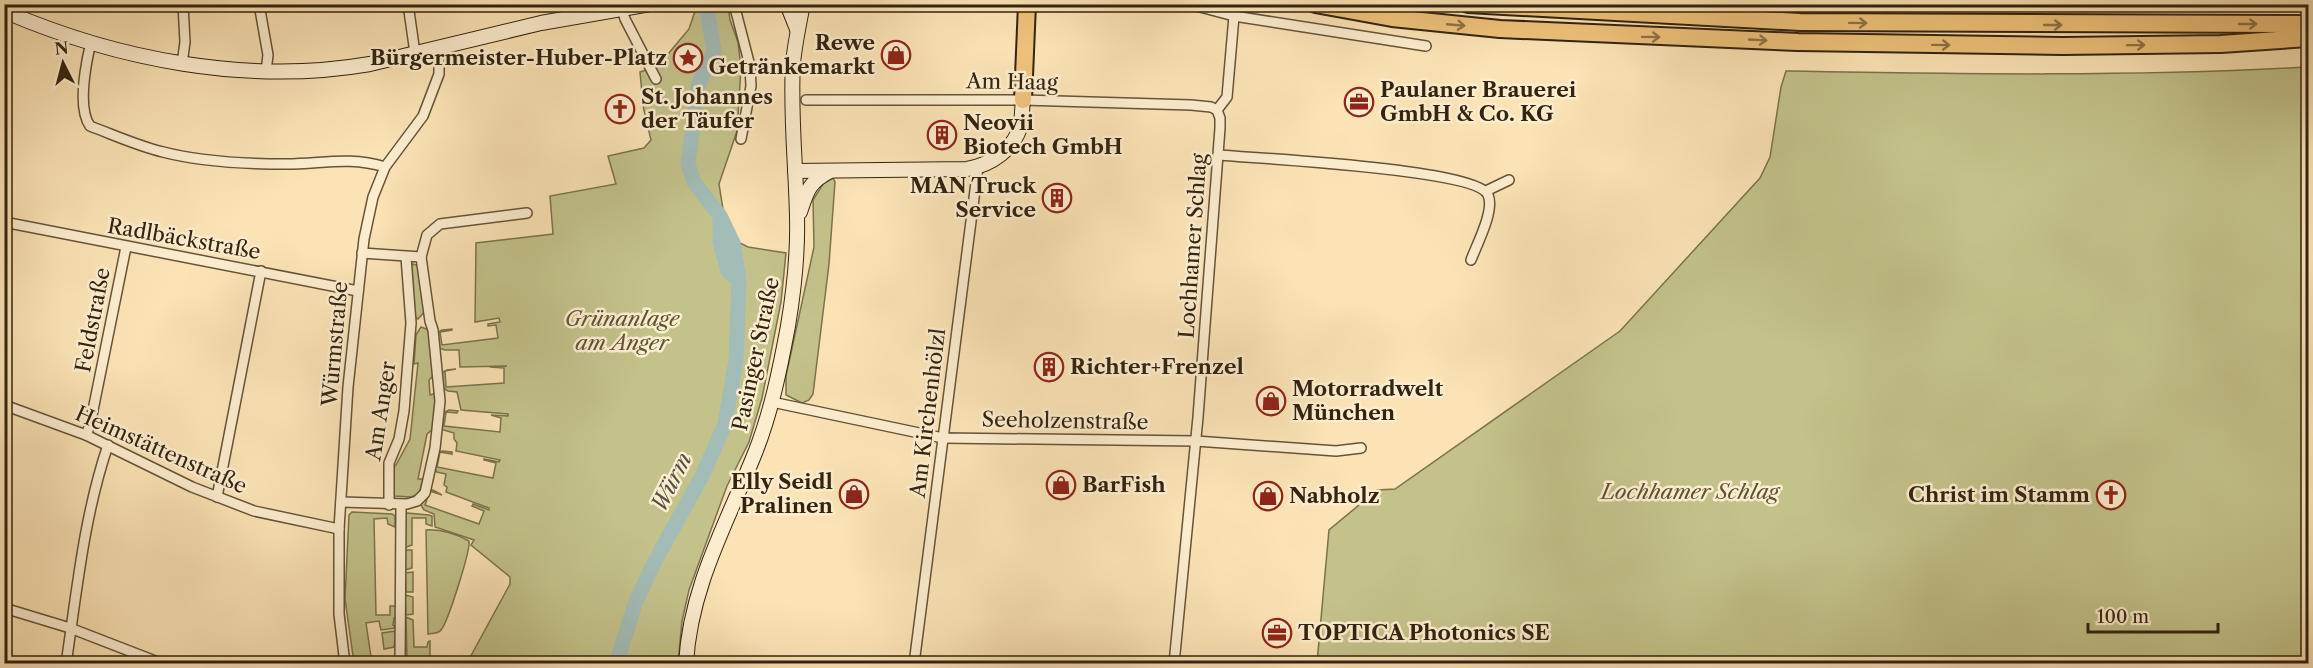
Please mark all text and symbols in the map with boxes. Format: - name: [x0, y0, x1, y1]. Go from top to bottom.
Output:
- one-way arrow: [1848, 17, 1868, 29]
- one-way arrow: [2238, 18, 2258, 30]
- one-way arrow: [2043, 19, 2063, 31]
- one-way arrow: [1446, 20, 1466, 31]
- place label: Rewe Getränkemarkt: [708, 30, 876, 79]
- one-way arrow: [1640, 31, 1660, 43]
- north arrow: [33, 33, 93, 93]
- one-way arrow: [1747, 35, 1767, 46]
- text: N: [53, 37, 69, 59]
- shop icon: Rewe Getränkemarkt: [880, 39, 912, 71]
- one-way arrow: [1930, 39, 1950, 51]
- one-way arrow: [2125, 39, 2145, 51]
- place icon: Bürgermeister-Huber-Platz: [672, 42, 704, 74]
- place label: Bürgermeister-Huber-Platz: [370, 45, 667, 70]
- street label: Am Haag: [965, 68, 1059, 95]
- place label: Paulaner Brauerei GmbH & Co. KG: [1380, 77, 1577, 126]
- place label: St. Johannes der Täufer: [641, 84, 773, 133]
- office icon: Paulaner Brauerei GmbH & Co. KG: [1343, 86, 1375, 118]
- church icon: St. Johannes der Täufer: [604, 93, 636, 125]
- place label: Neovii Biotech GmbH: [963, 110, 1123, 159]
- building icon: Neovii Biotech GmbH: [926, 119, 958, 151]
- street label: Lochhamer Schlag: [1174, 152, 1212, 339]
- place label: MAN Truck Service: [910, 173, 1037, 222]
- building icon: MAN Truck Service: [1041, 182, 1073, 214]
- street label: Radlbäckstraße: [106, 213, 263, 264]
- street label: Feldstraße: [70, 265, 115, 374]
- street label: Pasinger Straße: [727, 275, 784, 433]
- street label: Würmstraße: [316, 280, 352, 409]
- park label: Grünanlage am Anger: [565, 306, 680, 355]
- street label: Am Kirchenhölzl: [905, 327, 950, 500]
- building icon: Richter+Frenzel: [1033, 351, 1065, 383]
- place label: Richter+Frenzel: [1070, 354, 1244, 379]
- street label: Am Anger: [360, 359, 401, 463]
- place label: Motorradwelt München: [1292, 376, 1444, 425]
- shop icon: Motorradwelt München: [1255, 385, 1287, 417]
- street label: Heimstättenstraße: [72, 400, 251, 499]
- street label: Seeholzenstraße: [981, 407, 1149, 434]
- water label: Würm: [645, 448, 698, 516]
- place label: Elly Seidl Pralinen: [731, 469, 834, 518]
- shop icon: BarFish: [1045, 469, 1077, 501]
- place label: BarFish: [1082, 472, 1166, 497]
- shop icon: Elly Seidl Pralinen: [838, 478, 870, 510]
- park label: Lochhamer Schlag: [1599, 479, 1781, 504]
- church icon: Christ im Stamm: [2095, 479, 2127, 511]
- shop icon: Nabholz: [1252, 480, 1284, 512]
- place label: Christ im Stamm: [1908, 482, 2090, 507]
- place label: Nabholz: [1289, 483, 1380, 508]
- scale bar: [2088, 596, 2218, 634]
- text: 100 m: [2097, 606, 2149, 628]
- office icon: TOPTICA Photonics SE: [1261, 617, 1293, 649]
- place label: TOPTICA Photonics SE: [1298, 620, 1550, 645]

